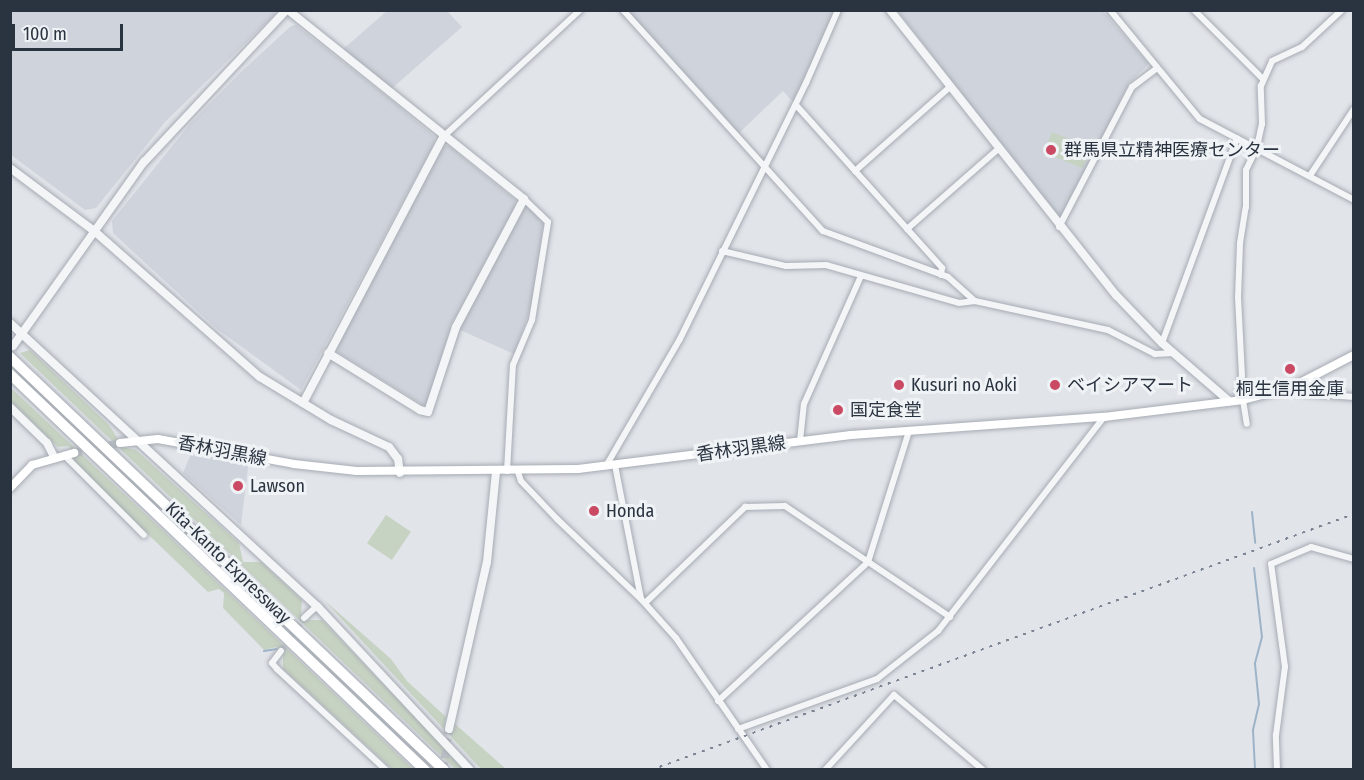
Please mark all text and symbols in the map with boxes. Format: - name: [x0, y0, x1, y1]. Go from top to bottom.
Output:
- scale bar: [15, 12, 126, 50]
- text: 100 m: [23, 23, 67, 45]
- place label: 群馬県立精神医療センター: [1064, 139, 1280, 161]
- marker: 群馬県立精神医療センター: [1042, 141, 1060, 159]
- marker: 桐生信用金庫: [1283, 362, 1297, 376]
- place label: Kusuri no Aoki: [911, 374, 1017, 396]
- place label: ベイシアマート: [1067, 374, 1193, 396]
- marker: Kusuri no Aoki: [892, 378, 906, 392]
- marker: ベイシアマート: [1048, 378, 1062, 392]
- place label: 桐生信用金庫: [1236, 378, 1344, 400]
- place label: 国定食堂: [850, 399, 922, 421]
- marker: 国定食堂: [831, 403, 845, 417]
- street label: 香林羽黒線: [176, 432, 268, 470]
- street label: 香林羽黒線: [695, 432, 787, 466]
- place label: Lawson: [250, 475, 305, 497]
- marker: Lawson: [231, 479, 245, 493]
- street label: Kita-Kanto Expressway: [161, 498, 295, 628]
- place label: Honda: [606, 500, 654, 522]
- marker: Honda: [587, 504, 601, 518]

